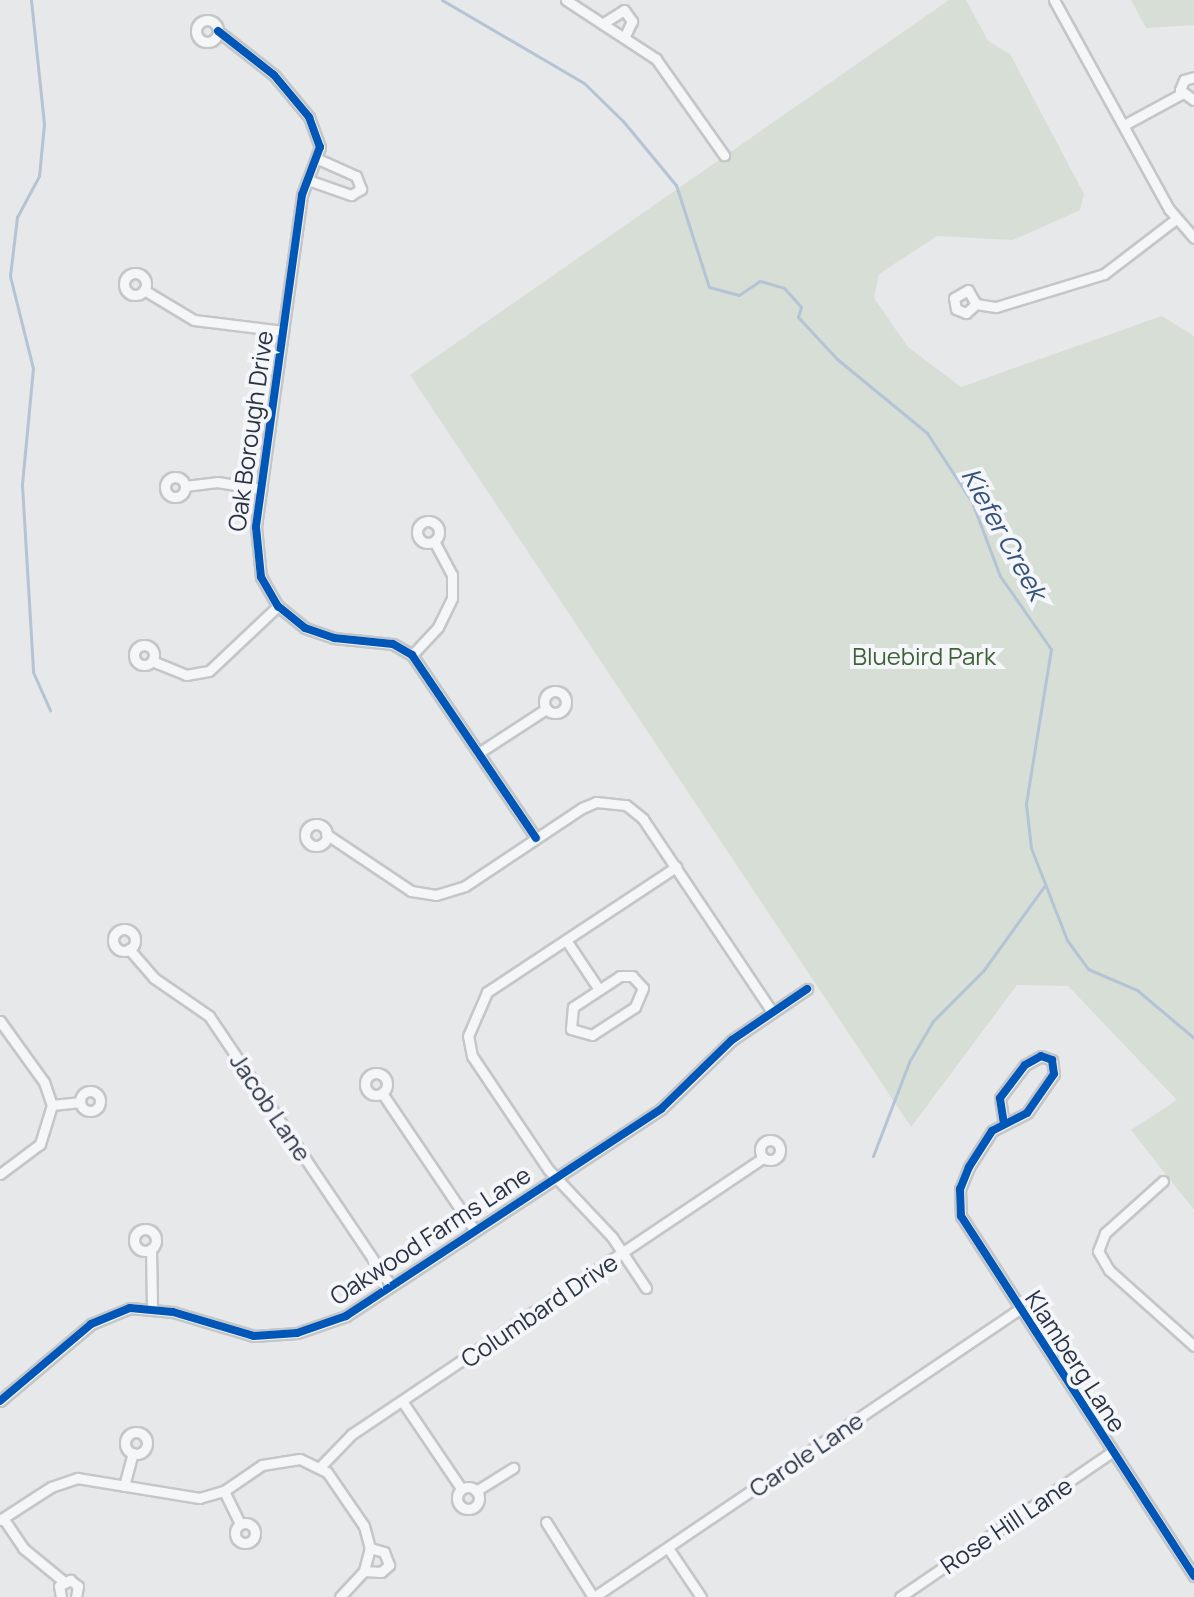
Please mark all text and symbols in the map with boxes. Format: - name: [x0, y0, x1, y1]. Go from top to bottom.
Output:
- street label: Oak Borough Drive: [222, 329, 278, 533]
- water label: Kiefer Creek: [955, 463, 1053, 605]
- park label: Bluebird Park: [852, 642, 996, 670]
- street label: Jacob Lane: [224, 1047, 318, 1167]
- street label: Oakwood Farms Lane: [324, 1159, 536, 1311]
- street label: Columbard Drive: [455, 1247, 623, 1373]
- street label: Klamberg Lane: [1020, 1285, 1132, 1437]
- street label: Carole Lane: [744, 1405, 868, 1503]
- street label: Rose Hill Lane: [935, 1470, 1077, 1580]

